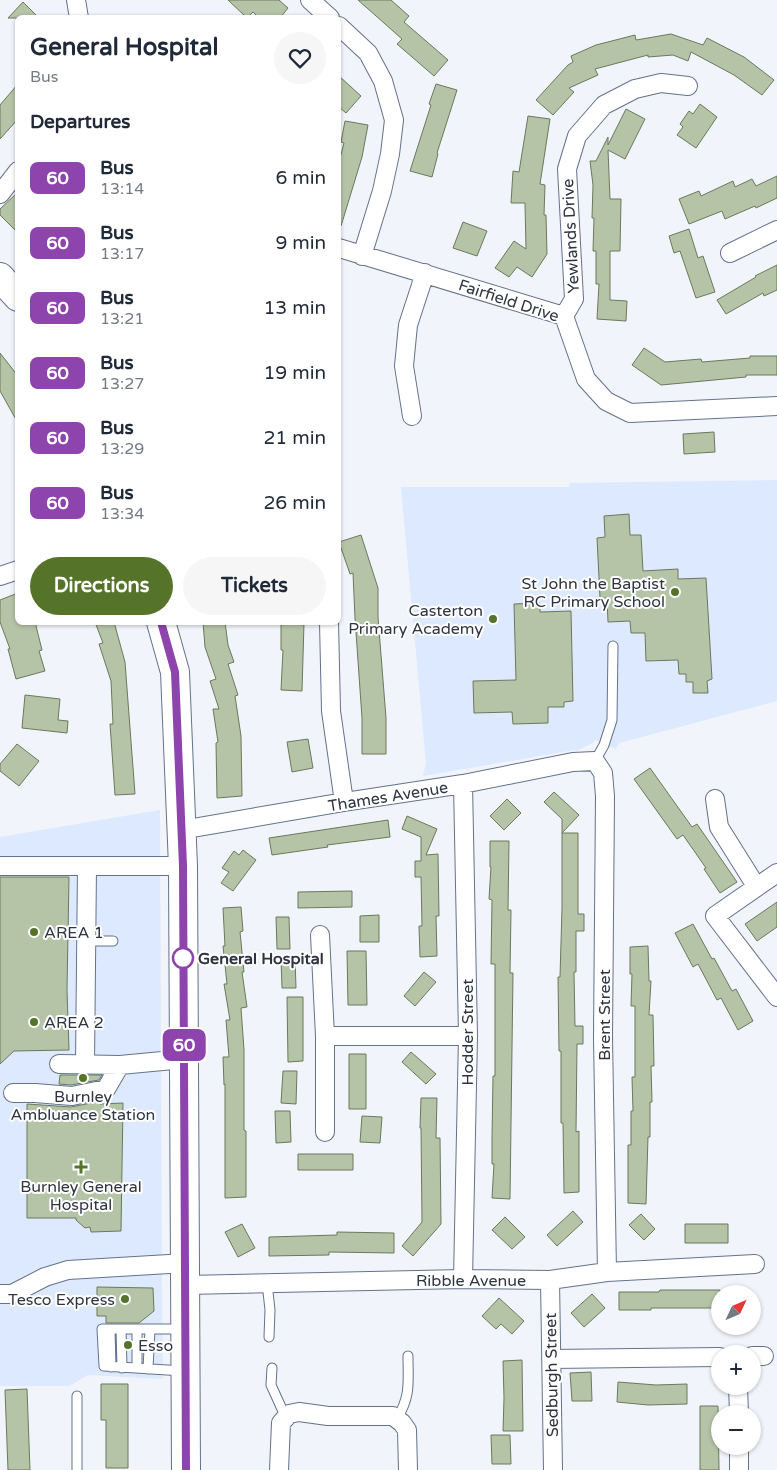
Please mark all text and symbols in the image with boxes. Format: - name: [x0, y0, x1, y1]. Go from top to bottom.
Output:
- button: heart: [274, 32, 326, 84]
- text: General Hospital: [30, 33, 219, 62]
- text: Bus: [30, 67, 58, 87]
- text: Departures: [30, 111, 130, 133]
- text: Bus: [100, 157, 134, 179]
- text: 60: [46, 167, 69, 189]
- text: 6 min: [275, 167, 326, 189]
- street label: Yewlands Drive: [558, 178, 584, 294]
- text: 13:14: [100, 179, 144, 199]
- text: Bus: [100, 222, 134, 244]
- text: 60: [46, 232, 69, 254]
- text: 9 min: [275, 232, 326, 254]
- text: 13:17: [100, 244, 144, 264]
- street label: Fairfield Drive: [456, 275, 561, 327]
- text: Bus: [100, 287, 134, 309]
- text: 60: [46, 297, 69, 319]
- text: 13 min: [263, 297, 326, 319]
- text: 13:21: [100, 309, 144, 329]
- text: Bus: [100, 352, 134, 374]
- text: 60: [46, 362, 69, 384]
- text: 19 min: [263, 362, 326, 384]
- text: 13:27: [100, 374, 144, 394]
- text: Bus: [100, 417, 134, 439]
- text: 60: [46, 427, 69, 449]
- text: 21 min: [263, 427, 326, 449]
- text: 13:29: [100, 439, 144, 459]
- text: Bus: [100, 482, 134, 504]
- text: 60: [46, 492, 69, 514]
- text: 26 min: [263, 492, 326, 514]
- text: 13:34: [100, 504, 144, 524]
- button: Directions: [30, 557, 173, 615]
- button: Tickets: [183, 557, 326, 615]
- place label: St John the Baptist RC Primary School: [521, 574, 665, 612]
- marker: St John the Baptist RC Primary School: [669, 586, 681, 598]
- place label: Casterton Primary Academy: [348, 601, 483, 639]
- marker: Casterton Primary Academy: [487, 613, 499, 625]
- street label: Thames Avenue: [327, 778, 450, 816]
- place label: AREA 1: [44, 923, 104, 943]
- marker: AREA 1: [28, 926, 40, 938]
- marker: General Hospital: [172, 947, 194, 969]
- place label: General Hospital: [198, 949, 324, 969]
- street label: Brent Street: [595, 969, 615, 1061]
- street label: Hodder Street: [458, 979, 478, 1085]
- place label: AREA 2: [44, 1013, 104, 1033]
- marker: AREA 2: [28, 1016, 40, 1028]
- line badge: 60: [162, 1029, 206, 1061]
- text: 60: [173, 1034, 195, 1056]
- marker: Burnley Ambluance Station: [77, 1072, 89, 1084]
- place label: Burnley Ambluance Station: [11, 1087, 155, 1125]
- marker: Burnley General Hospital: [74, 1160, 88, 1174]
- place label: Burnley General Hospital: [20, 1177, 142, 1215]
- street label: Ribble Avenue: [416, 1271, 526, 1291]
- north arrow: [711, 1285, 761, 1335]
- map controls: [711, 1285, 761, 1455]
- place label: Tesco Express: [8, 1290, 115, 1310]
- marker: Tesco Express: [119, 1293, 131, 1305]
- street label: Sedburgh Street: [541, 1313, 563, 1437]
- place label: Esso: [138, 1336, 173, 1356]
- marker: Esso: [122, 1339, 134, 1351]
- button: +: [711, 1345, 761, 1395]
- button: −: [711, 1405, 761, 1455]

